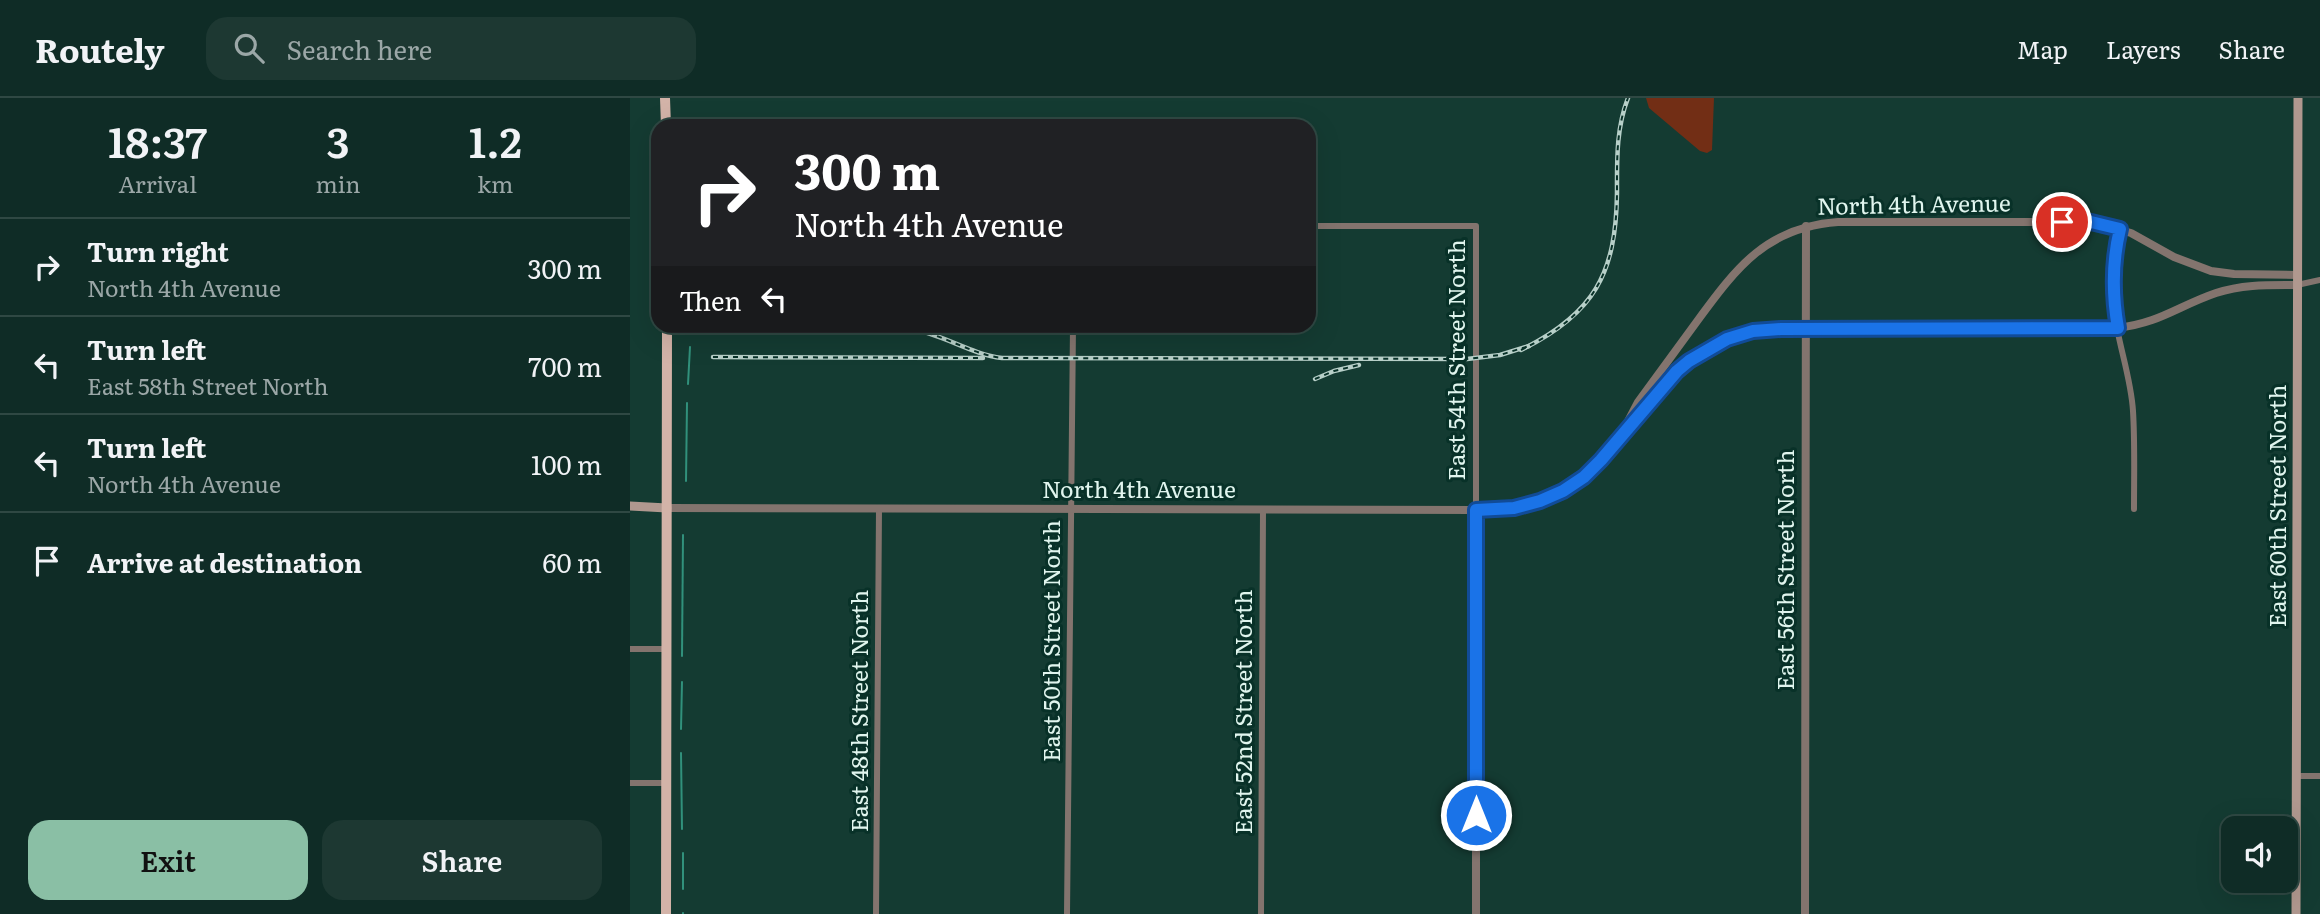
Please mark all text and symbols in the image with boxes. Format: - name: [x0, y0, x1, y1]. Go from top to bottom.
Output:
- search box: [206, 17, 696, 80]
- text: Routely: [35, 24, 164, 73]
- icon: search: [230, 29, 268, 67]
- text: Search here: [286, 29, 432, 68]
- text: Map: [2017, 31, 2068, 66]
- text: Layers: [2106, 31, 2180, 66]
- text: Share: [2218, 31, 2285, 66]
- text: 18:37: [108, 109, 207, 171]
- text: 3: [326, 109, 350, 171]
- text: 1.2: [469, 109, 522, 171]
- text: 300 m: [794, 132, 940, 205]
- icon: right: [679, 147, 770, 238]
- text: Arrival: [118, 166, 197, 200]
- text: min: [315, 166, 361, 200]
- text: km: [477, 166, 513, 200]
- street label: North 4th Avenue: [1817, 184, 2011, 222]
- pin: [2032, 192, 2092, 252]
- text: North 4th Avenue: [794, 199, 1064, 247]
- icon: arrive: [2043, 203, 2081, 241]
- text: Turn right: [87, 231, 229, 270]
- street label: East 54th Street North: [1438, 239, 1472, 481]
- icon: right: [28, 248, 66, 286]
- text: 300 m: [527, 248, 602, 287]
- text: North 4th Avenue: [87, 270, 281, 304]
- text: Then: [679, 280, 741, 319]
- icon: left: [755, 280, 793, 318]
- text: Turn left: [87, 329, 206, 368]
- icon: left: [28, 346, 66, 384]
- text: 700 m: [528, 346, 602, 385]
- text: East 58th Street North: [87, 368, 328, 402]
- street label: East 60th Street North: [2259, 385, 2293, 627]
- text: Turn left: [87, 427, 206, 466]
- icon: left: [28, 444, 66, 482]
- text: 100 m: [531, 444, 602, 483]
- street label: East 56th Street North: [1767, 449, 1801, 691]
- text: North 4th Avenue: [87, 466, 281, 500]
- street label: North 4th Avenue: [1042, 471, 1236, 505]
- street label: East 50th Street North: [1033, 520, 1067, 762]
- icon: arrive: [28, 542, 66, 580]
- text: Arrive at destination: [87, 542, 362, 581]
- text: 60 m: [543, 542, 602, 581]
- street label: East 48th Street North: [841, 590, 875, 832]
- street label: East 52nd Street North: [1225, 590, 1259, 834]
- position arrow: [1439, 778, 1513, 852]
- map controls: [2221, 816, 2298, 893]
- button: sound: [2221, 816, 2298, 893]
- button: Exit: [28, 820, 308, 900]
- button: Share: [322, 820, 602, 900]

